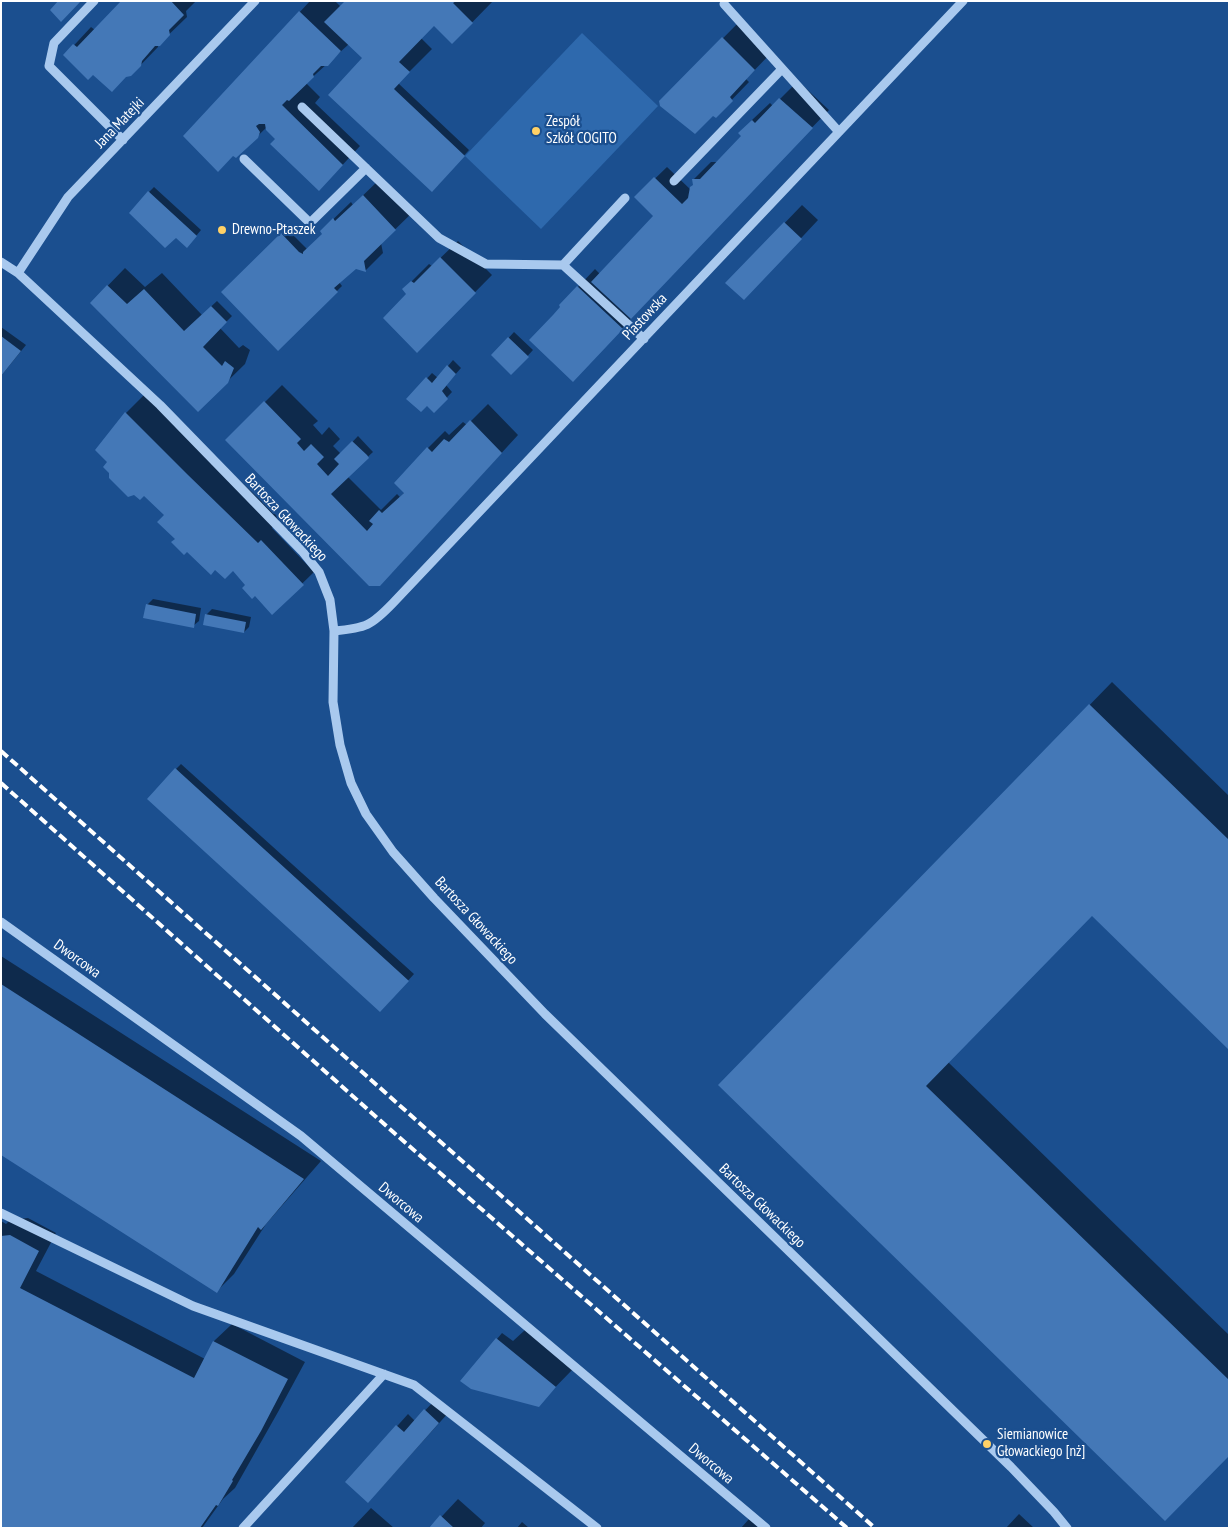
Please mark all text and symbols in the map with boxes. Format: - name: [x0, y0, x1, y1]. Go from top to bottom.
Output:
- street label: Jana Matejki: [91, 94, 149, 152]
- place label: Zespół Szkół COGITO: [546, 113, 617, 148]
- marker: Zespół Szkół COGITO: [530, 125, 542, 137]
- place label: Drewno-Ptaszek: [232, 221, 316, 239]
- marker: Drewno-Ptaszek: [216, 224, 228, 236]
- street label: Piastowska: [619, 290, 671, 344]
- street label: Bartosza Głowackiego: [241, 470, 331, 566]
- street label: Bartosza Głowackiego: [431, 873, 521, 969]
- street label: Dworcowa: [50, 936, 104, 982]
- street label: Bartosza Głowackiego: [715, 1160, 809, 1252]
- street label: Dworcowa: [375, 1179, 427, 1227]
- place label: Siemianowice Głowackiego [nż]: [997, 1426, 1085, 1461]
- marker: Siemianowice Głowackiego [nż]: [981, 1438, 993, 1450]
- street label: Dworcowa: [685, 1440, 737, 1488]

